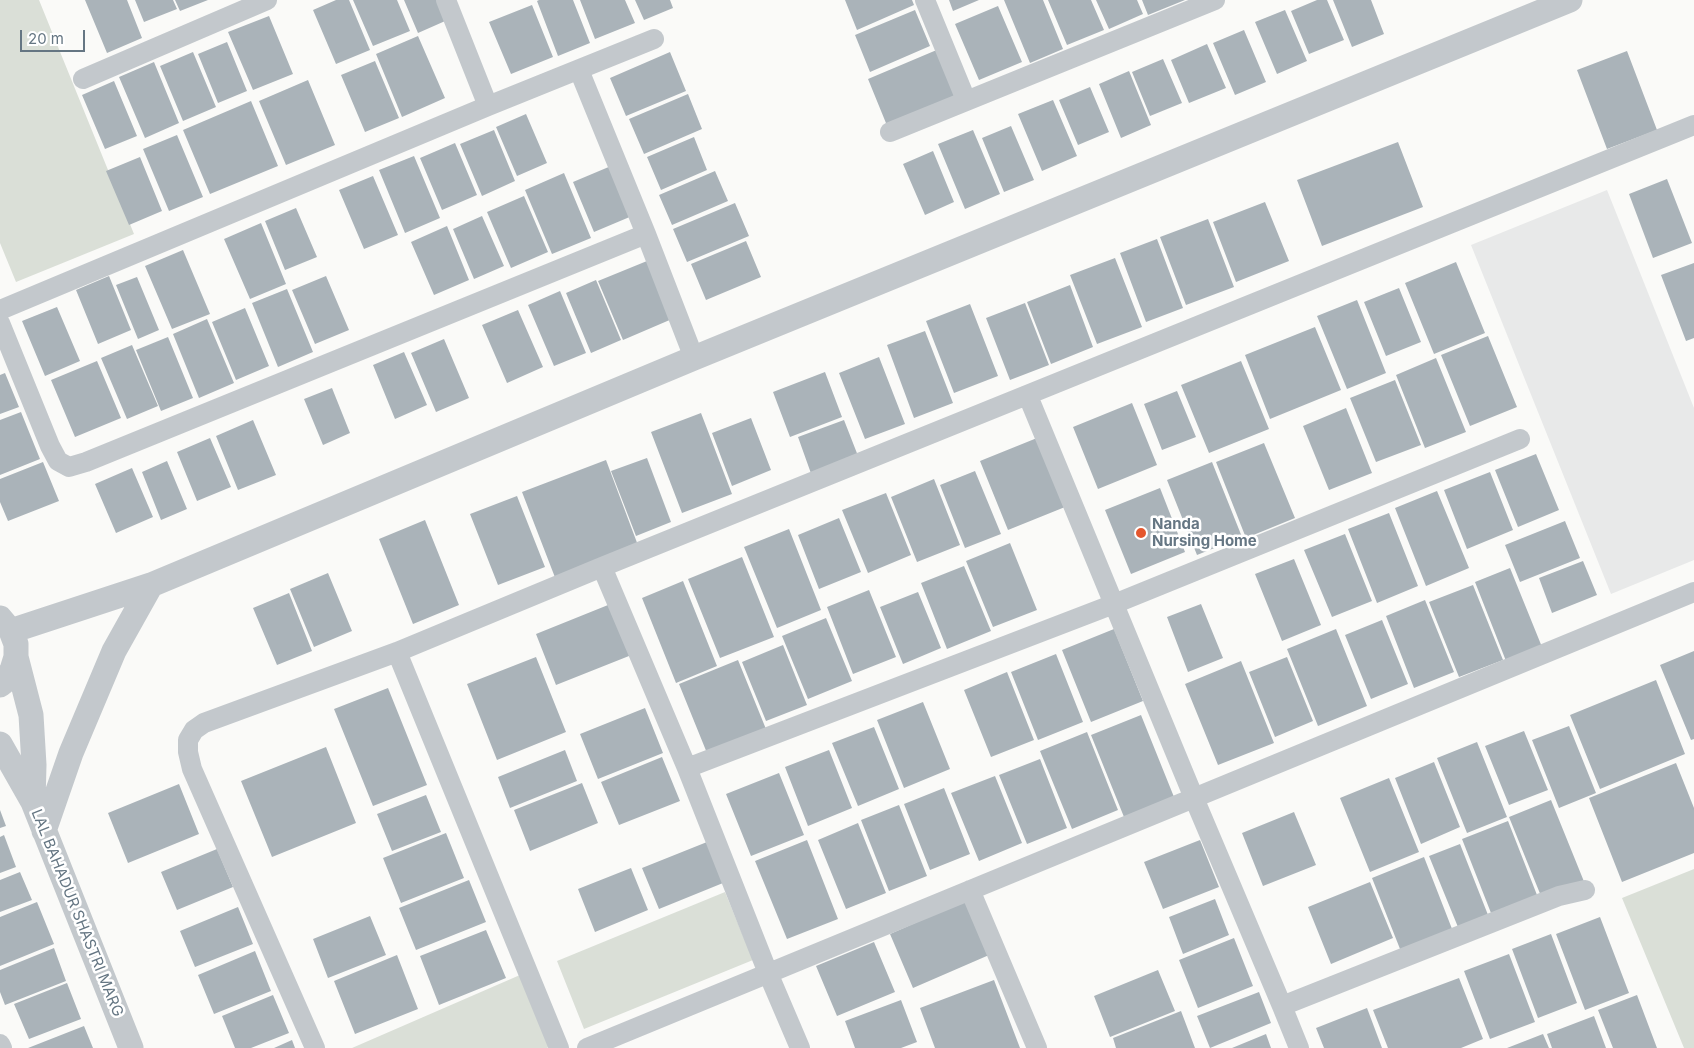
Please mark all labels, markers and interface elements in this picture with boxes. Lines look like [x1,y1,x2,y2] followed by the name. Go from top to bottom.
[22,20,88,52] scale bar
[28,29,64,48] text: 20 m
[1152,515,1257,550] place label: Nanda Nursing Home
[1134,526,1148,540] marker: Nanda Nursing Home
[27,807,127,1019] street label: LAL BAHADUR SHASTRI MARG

